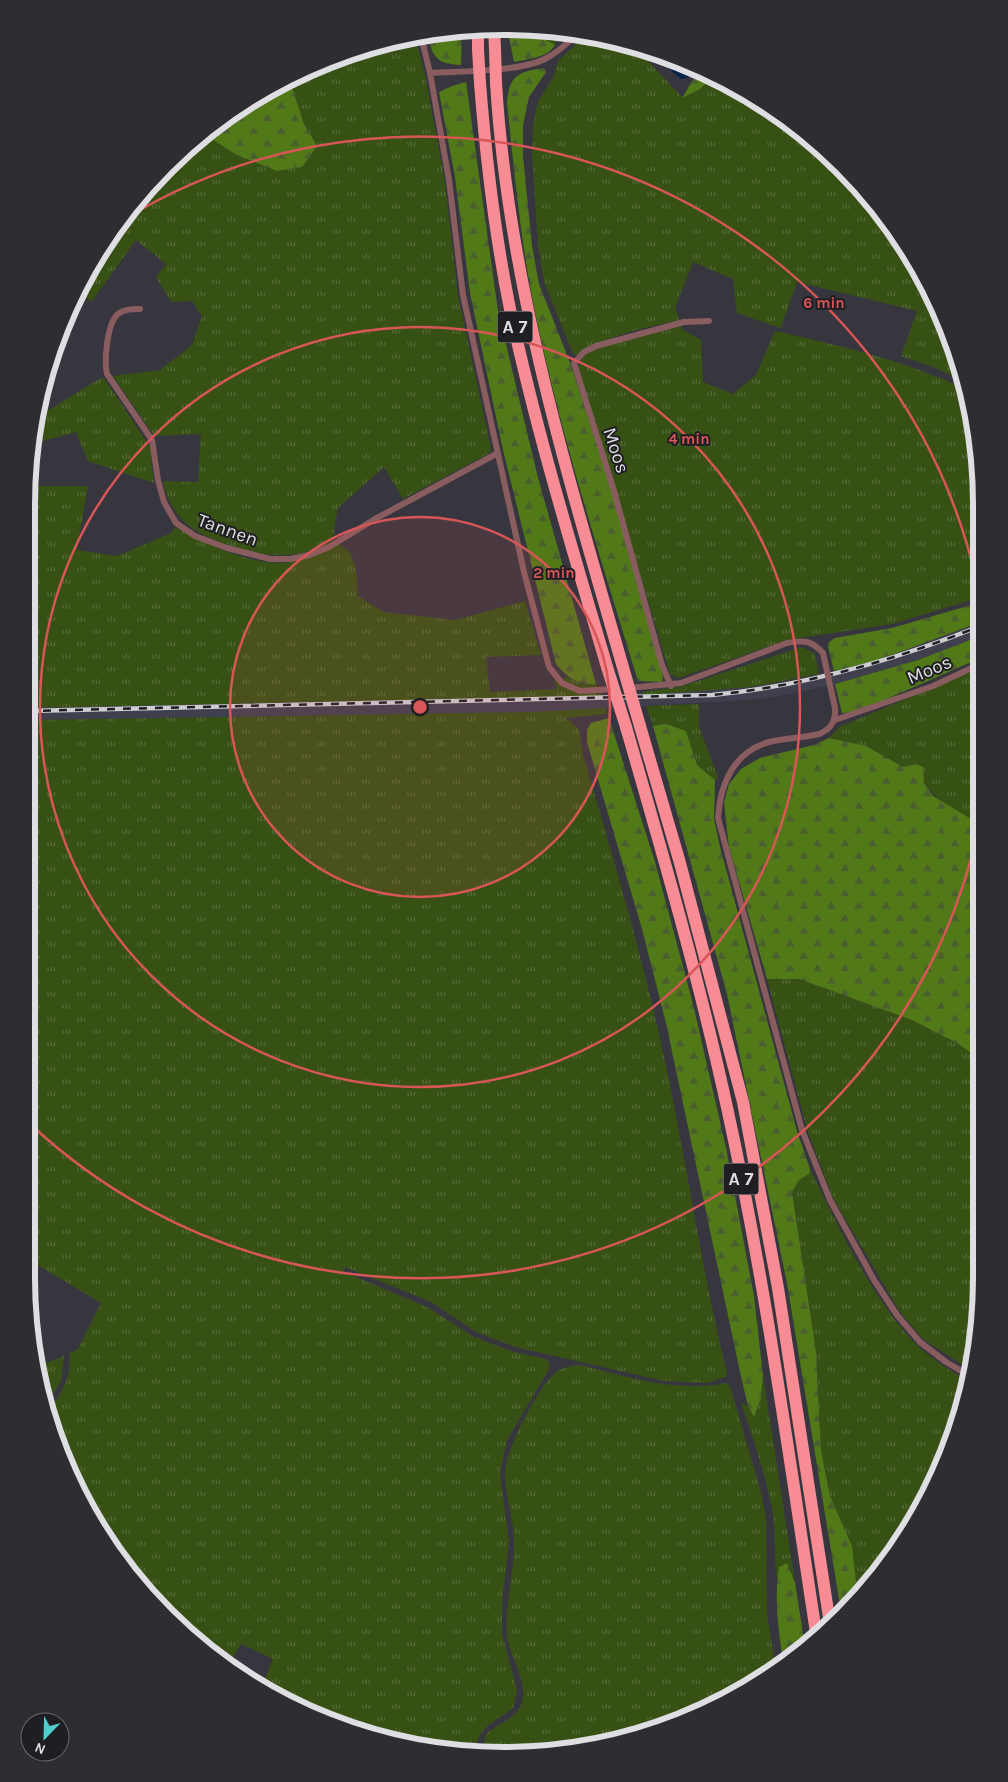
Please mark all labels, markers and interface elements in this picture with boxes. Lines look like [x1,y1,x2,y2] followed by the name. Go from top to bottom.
[803,294,845,312] text: 6 min
[498,312,532,342] road number: A 7
[598,425,634,476] street label: Moos
[668,430,710,448] text: 4 min
[195,509,261,551] street label: Tannen
[533,564,575,582] text: 2 min
[904,651,955,689] street label: Moos
[411,698,429,716] centre of rings
[724,1164,758,1194] road number: A 7
[20,1712,70,1762] north arrow
[32,1739,48,1758] text: N

